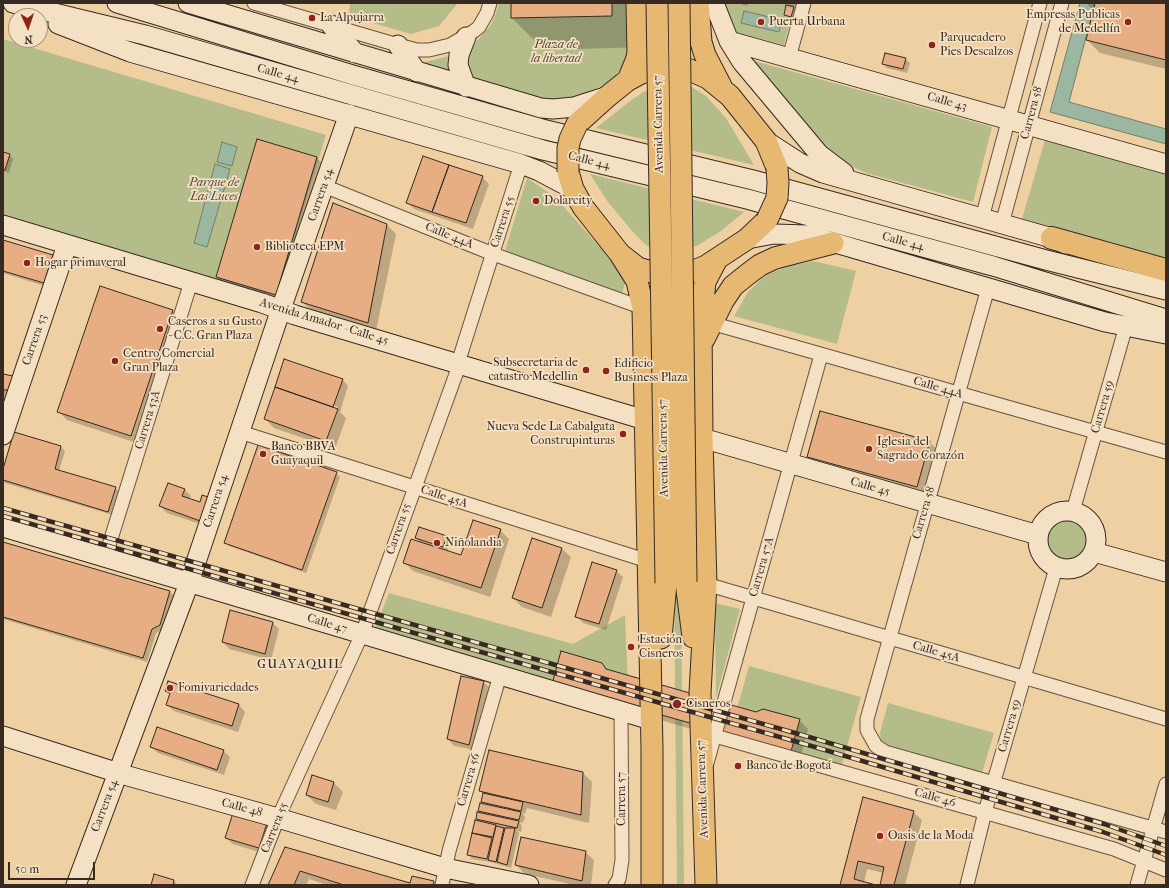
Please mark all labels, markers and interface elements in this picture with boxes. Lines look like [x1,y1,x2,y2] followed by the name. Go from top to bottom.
[8,8,48,48] north arrow
[1026,8,1120,36] place label: Empresas Publicas de Medellín
[320,11,384,25] place label: La Alpujarra
[307,13,317,23] marker: La Alpujarra
[769,15,845,29] place label: Puerta Urbana
[756,17,766,27] marker: Puerta Urbana
[1123,17,1133,27] marker: Empresas Publicas de Medellín
[940,31,1013,59] place label: Parqueadero Pies Descalzos
[24,33,33,46] text: N
[531,38,581,66] park label: Plaza de la libertad
[927,40,937,50] marker: Parqueadero Pies Descalzos
[255,61,301,87] street label: Calle 44
[651,75,667,173] street label: Avenida Carrera 57
[1018,85,1046,141] street label: Carrera 58
[925,89,969,115] street label: Calle 43
[566,149,612,173] street label: Calle 44
[305,167,337,223] street label: Carrera 54
[189,176,239,204] park label: Parque de Las Luces
[488,194,518,250] street label: Carrera 55
[544,194,593,208] place label: Dolarcity
[531,196,541,206] marker: Dolarcity
[423,220,475,252] street label: Calle 44A
[880,229,926,255] street label: Calle 44
[265,240,344,254] place label: Biblioteca EPM
[252,242,262,252] marker: Biblioteca EPM
[35,256,126,270] place label: Hogar primaveral
[22,258,32,268] marker: Hogar primaveral
[258,296,390,348] street label: Avenida Amador - Calle 45
[20,313,50,367] street label: Carrera 53
[168,315,262,343] place label: Caseros a su Gusto - C.C. Gran Plaza
[155,324,165,334] marker: Caseros a su Gusto - C.C. Gran Plaza
[123,347,215,375] place label: Centro Comercial Gran Plaza
[110,356,120,366] marker: Centro Comercial Gran Plaza
[489,356,578,384] place label: Subsecretaria de catastro Medellin
[614,357,688,385] place label: Edificio Business Plaza
[581,365,591,375] marker: Subsecretaria de catastro Medellin
[601,366,611,376] marker: Edificio Business Plaza
[912,374,964,402] street label: Calle 44A
[1089,379,1117,435] street label: Carrera 59
[132,389,164,451] street label: Carrera 53A
[656,399,672,497] street label: Avenida Carrera 57
[486,420,615,448] place label: Nueva Sede La Cabalgata Construpinturas
[618,429,628,439] marker: Nueva Sede La Cabalgata Construpinturas
[877,435,964,463] place label: Iglesia del Sagrado Corazón
[271,440,336,468] place label: Banco BBVA Guayaquil
[864,444,874,454] marker: Iglesia del Sagrado Corazón
[258,449,268,459] marker: Banco BBVA Guayaquil
[201,473,231,529] street label: Carrera 54
[848,474,892,500] street label: Calle 45
[419,483,469,511] street label: Calle 45A
[910,485,938,541] street label: Carrera 58
[384,501,414,557] street label: Carrera 55
[747,535,777,599] street label: Carrera 57A
[445,536,502,550] place label: Niñolandia
[432,538,442,548] marker: Niñolandia
[305,611,349,637] street label: Calle 47
[639,633,683,661] place label: Estación Cisneros
[911,638,961,666] street label: Calle 45A
[626,642,636,652] marker: Estación Cisneros
[257,657,343,673] district label: GUAYAQUIL
[178,681,259,695] place label: Fomivariedades
[165,683,175,693] marker: Fomivariedades
[686,697,730,711] place label: Cisneros
[671,698,683,710] marker: Cisneros
[996,698,1024,754] street label: Carrera 59
[694,740,712,838] street label: Avenida Carrera 57
[455,752,483,808] street label: Carrera 56
[746,759,831,773] place label: Banco de Bogotá
[733,761,743,771] marker: Banco de Bogotá
[615,772,629,826] street label: Carrera 57
[88,778,122,834] street label: Carrera 54
[913,785,957,811] street label: Calle 46
[220,796,264,820] street label: Calle 48
[258,801,292,855] street label: Carrera 55
[888,829,974,843] place label: Oasis de la Moda
[875,831,885,841] marker: Oasis de la Moda
[10,854,97,880] scale bar
[15,862,39,876] text: 50 m

